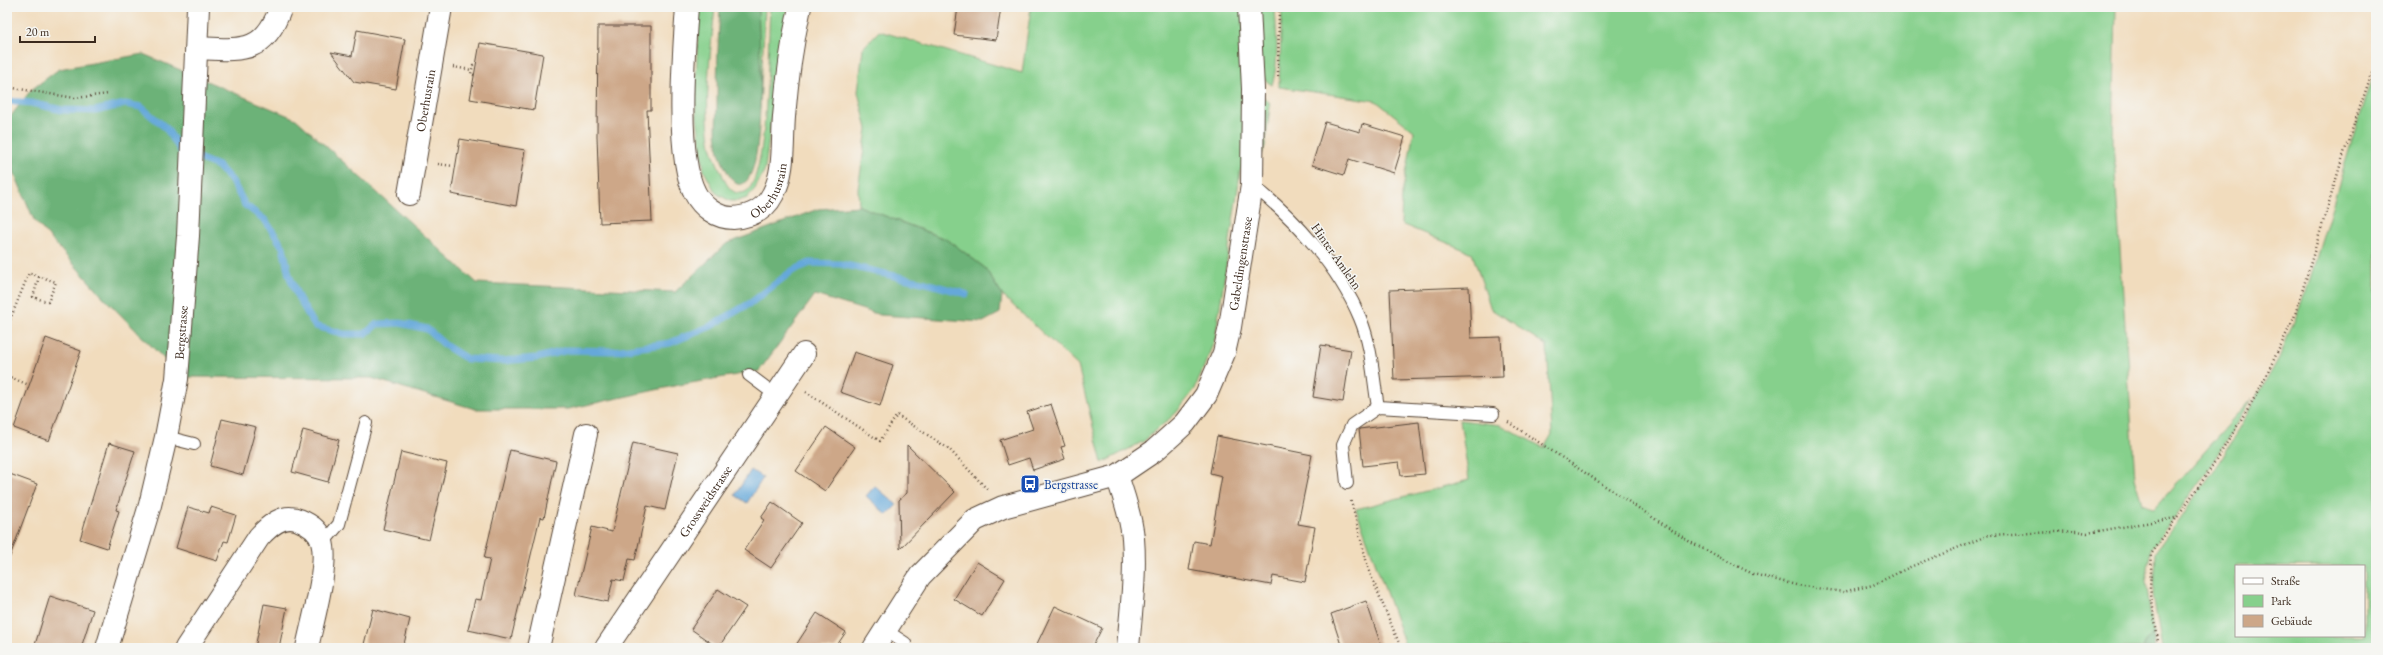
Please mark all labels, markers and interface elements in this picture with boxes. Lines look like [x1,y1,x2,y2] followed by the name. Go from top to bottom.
[20,18,95,44] scale bar
[26,24,50,40] text: 20 m
[412,68,439,133] street label: Oberhusrain
[747,162,791,223] street label: Oberhusrain
[1225,215,1256,312] street label: Gabeldingenstrasse
[1307,220,1366,293] street label: Hinter Amlehn
[171,305,192,360] street label: Bergstrasse
[675,462,736,541] street label: Grossweidstrasse
[1019,473,1041,495] bus stop icon: Bergstrasse
[1044,476,1098,493] place label: Bergstrasse
[2235,565,2365,637] legend
[2271,573,2300,589] text: Straße
[2271,593,2292,609] text: Park
[2271,613,2313,629] text: Gebäude

